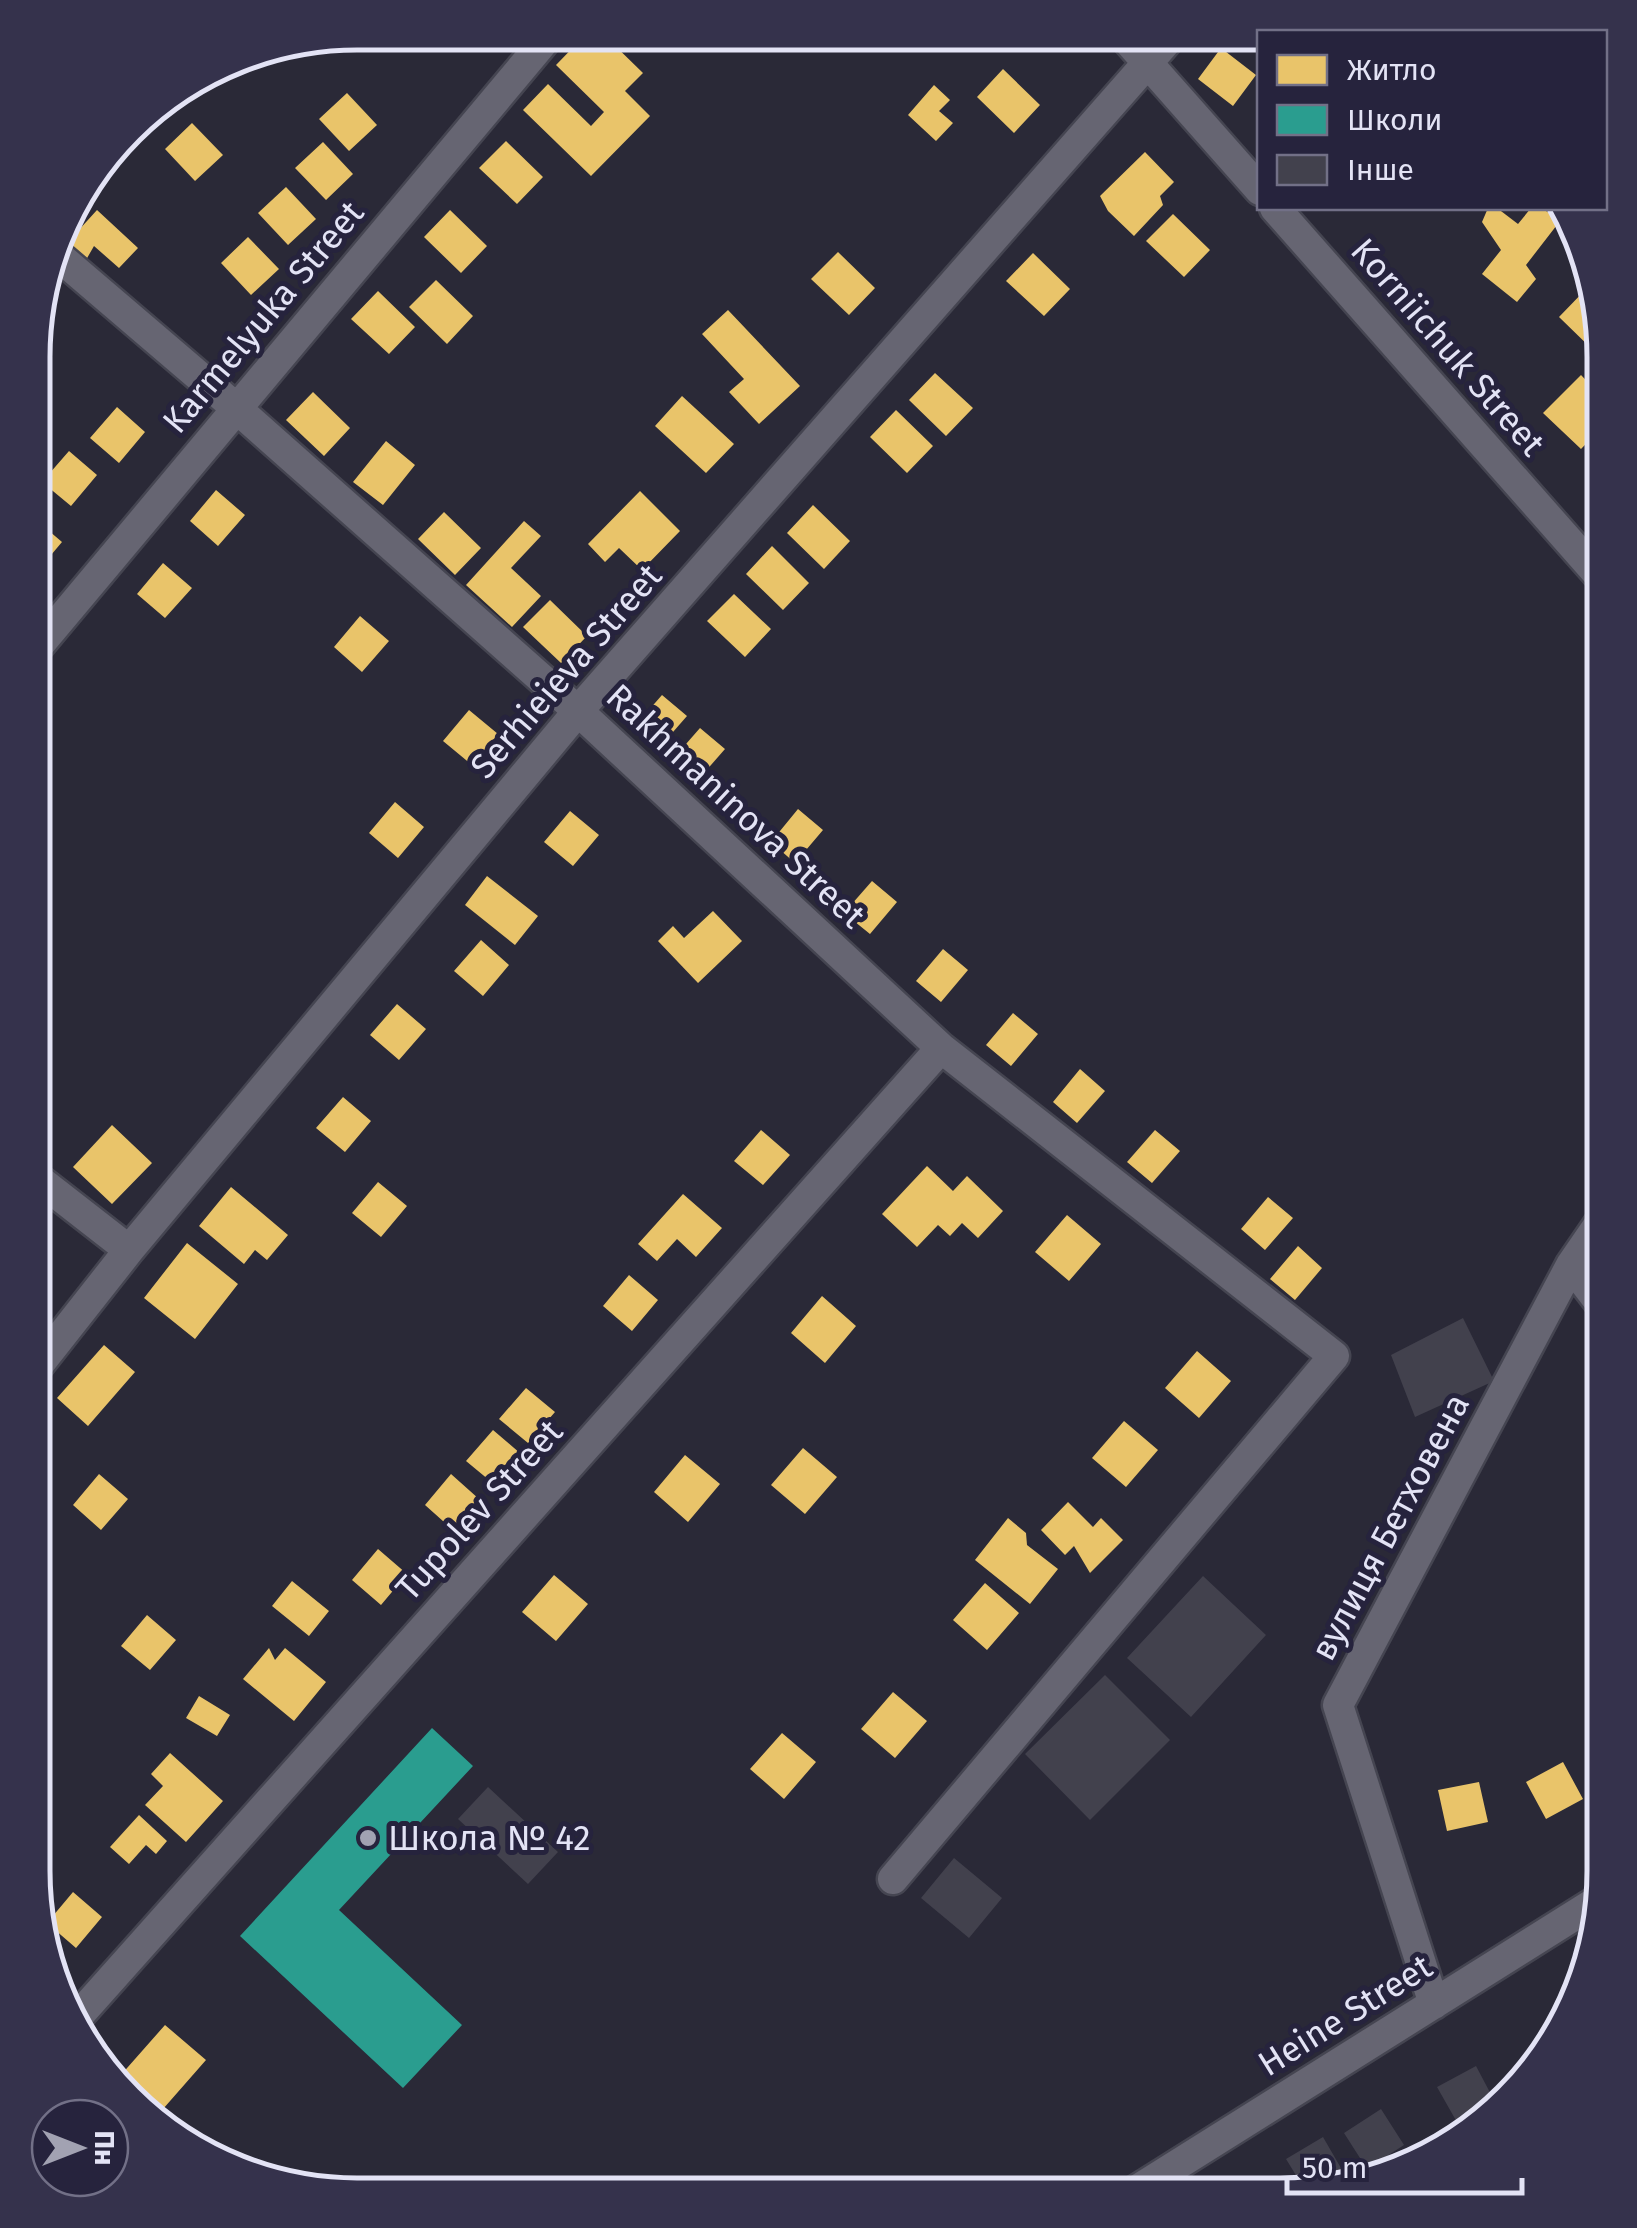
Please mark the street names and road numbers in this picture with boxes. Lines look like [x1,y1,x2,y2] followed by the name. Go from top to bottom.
[154,192,373,442] street label: Karmelyuka Street
[1342,230,1554,464] street label: Korniichuk Street
[462,555,671,787] street label: Serhieieva Street
[598,675,874,937] street label: Rakhmaninova Street
[1302,1386,1478,1668] street label: вулиця Бетховена
[387,1411,571,1609] street label: Tupolev Street
[1251,1945,1440,2085] street label: Heine Street

